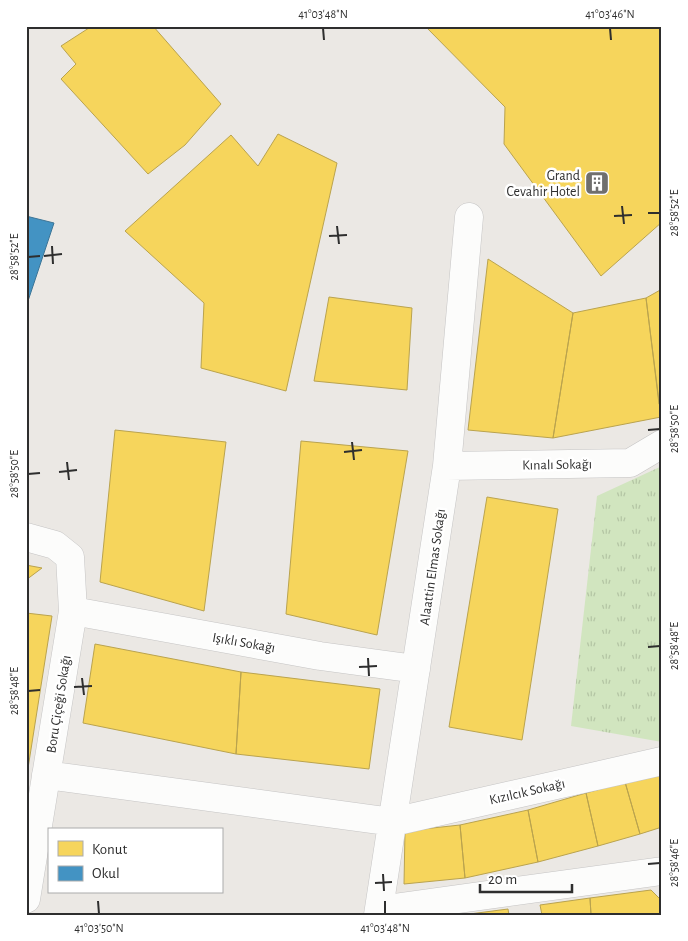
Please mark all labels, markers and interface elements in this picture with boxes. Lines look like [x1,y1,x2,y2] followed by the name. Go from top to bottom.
[298,8,348,20] text: 41°03'48"N
[585,8,635,20] text: 41°03'46"N
[507,169,580,199] place label: Grand Cevahir Hotel
[584,170,610,196] building icon: Grand Cevahir Hotel
[668,189,680,236] text: 28°58'52"E
[8,233,20,280] text: 28°58'52"E
[668,405,680,453] text: 28°58'50"E
[8,450,20,498] text: 28°58'50"E
[522,457,592,473] street label: Kınalı Sokağı
[418,508,448,626] street label: Alaattin Elmas Sokağı
[668,622,680,670] text: 28°58'48"E
[211,631,276,655] street label: Işıklı Sokağı
[44,654,74,754] street label: Boru Çiçeği Sokağı
[8,667,20,715] text: 28°58'48"E
[488,776,566,807] street label: Kızılcık Sokağı
[48,828,222,894] legend
[668,839,680,887] text: 28°58'46"E
[92,842,127,857] text: Konut
[480,861,573,893] scale bar
[92,866,120,881] text: Okul
[488,872,517,887] text: 20 m
[74,922,124,934] text: 41°03'50"N
[360,922,410,934] text: 41°03'48"N

